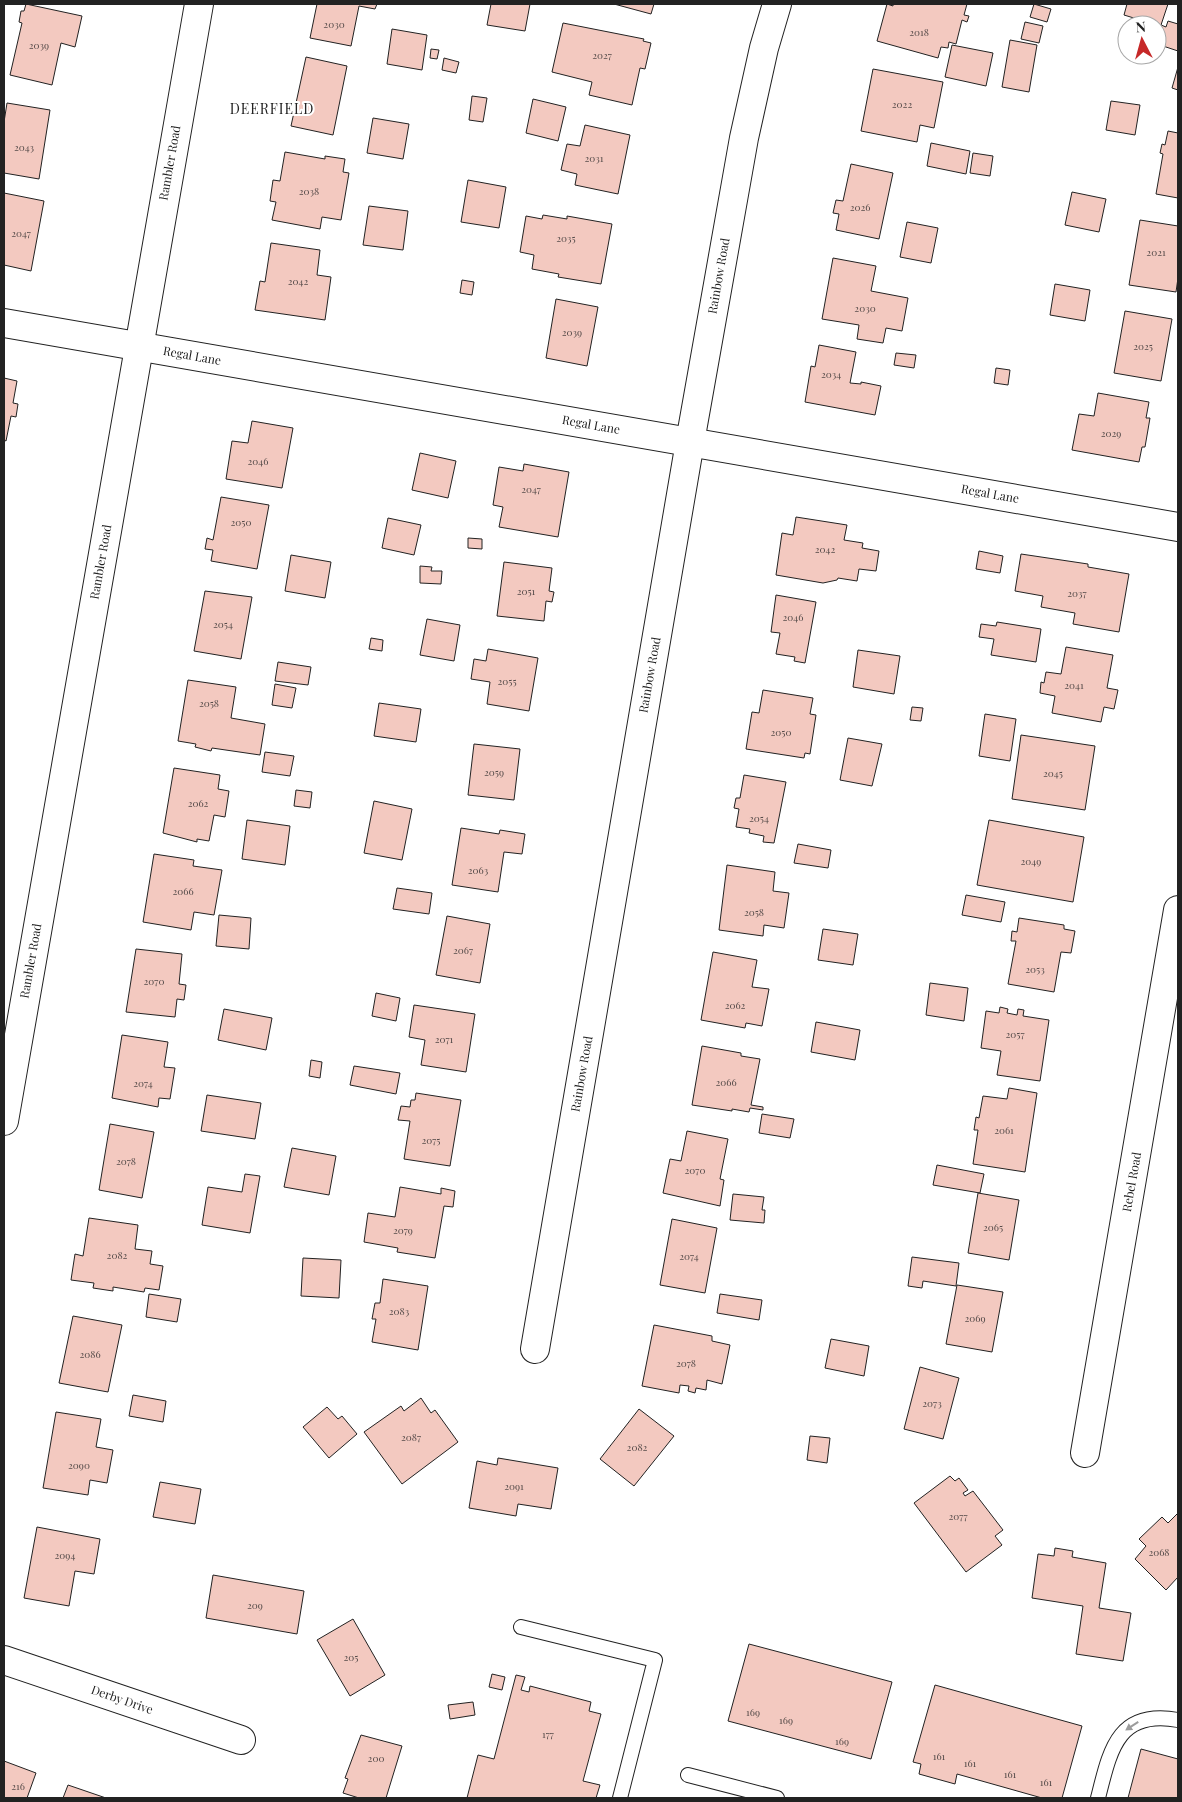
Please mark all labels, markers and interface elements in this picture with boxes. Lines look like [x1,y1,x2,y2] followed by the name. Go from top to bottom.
[1117,15,1167,65] north arrow
[323,17,345,31] house number: 2030
[1135,17,1147,37] text: N
[909,25,929,39] house number: 2018
[29,38,49,52] house number: 2039
[592,48,612,62] house number: 2027
[892,97,912,111] house number: 2022
[230,99,314,118] district label: DEERFIELD
[155,124,183,202] street label: Rambler Road
[14,140,35,154] house number: 2043
[585,151,604,165] house number: 2031
[299,184,319,198] house number: 2038
[850,200,870,214] house number: 2026
[11,226,31,240] house number: 2047
[556,231,576,245] house number: 2035
[703,237,733,315] street label: Rainbow Road
[1146,245,1166,259] house number: 2021
[288,274,308,288] house number: 2042
[854,301,876,315] house number: 2030
[562,325,582,339] house number: 2039
[1133,339,1153,353] house number: 2025
[162,342,222,368] street label: Regal Lane
[821,367,841,381] house number: 2034
[561,411,621,437] street label: Regal Lane
[1101,426,1121,440] house number: 2029
[248,454,268,468] house number: 2046
[960,480,1020,506] street label: Regal Lane
[521,482,541,496] house number: 2047
[231,515,251,529] house number: 2050
[86,523,114,601] street label: Rambler Road
[815,542,835,556] house number: 2042
[517,584,536,598] house number: 2051
[1067,586,1087,600] house number: 2037
[783,610,803,624] house number: 2046
[213,617,233,631] house number: 2054
[634,636,664,714] street label: Rainbow Road
[497,674,517,688] house number: 2055
[1064,678,1084,692] house number: 2041
[199,696,219,710] house number: 2058
[771,725,791,739] house number: 2050
[484,765,504,779] house number: 2059
[1043,766,1063,780] house number: 2045
[188,796,209,810] house number: 2062
[749,811,769,825] house number: 2054
[1021,854,1041,868] house number: 2049
[468,863,489,877] house number: 2063
[172,884,194,898] house number: 2066
[744,905,764,919] house number: 2058
[16,922,44,1000] street label: Rambler Road
[453,943,473,957] house number: 2067
[1025,962,1045,976] house number: 2053
[144,974,164,988] house number: 2070
[725,998,746,1012] house number: 2062
[1006,1027,1025,1041] house number: 2057
[435,1032,454,1046] house number: 2071
[566,1035,596,1113] street label: Rainbow Road
[715,1075,737,1089] house number: 2066
[133,1076,153,1090] house number: 2074
[994,1123,1014,1137] house number: 2061
[422,1133,441,1147] house number: 2075
[1118,1151,1144,1213] street label: Rebel Road
[116,1154,136,1168] house number: 2078
[685,1163,705,1177] house number: 2070
[983,1220,1003,1234] house number: 2065
[393,1223,413,1237] house number: 2079
[107,1248,128,1262] house number: 2082
[679,1249,699,1263] house number: 2074
[389,1304,410,1318] house number: 2083
[964,1311,986,1325] house number: 2069
[79,1347,101,1361] house number: 2086
[676,1356,696,1370] house number: 2078
[922,1396,942,1410] house number: 2073
[401,1430,421,1444] house number: 2087
[627,1440,648,1454] house number: 2082
[68,1458,90,1472] house number: 2090
[504,1479,524,1493] house number: 2091
[949,1509,967,1523] house number: 2077
[1148,1545,1170,1559] house number: 2068
[55,1548,75,1562] house number: 2094
[247,1598,263,1612] house number: 209
[344,1650,358,1664] house number: 205
[89,1681,155,1717] street label: Derby Drive
[746,1705,760,1719] house number: 169
[779,1713,793,1727] house number: 169
[1125,1721,1139,1731] one-way arrow
[542,1727,554,1741] house number: 177
[835,1734,849,1748] house number: 169
[933,1749,946,1763] house number: 161
[368,1751,384,1765] house number: 200
[964,1756,977,1770] house number: 161
[1004,1767,1017,1781] house number: 161
[1040,1775,1053,1789] house number: 161
[11,1779,25,1793] house number: 216

